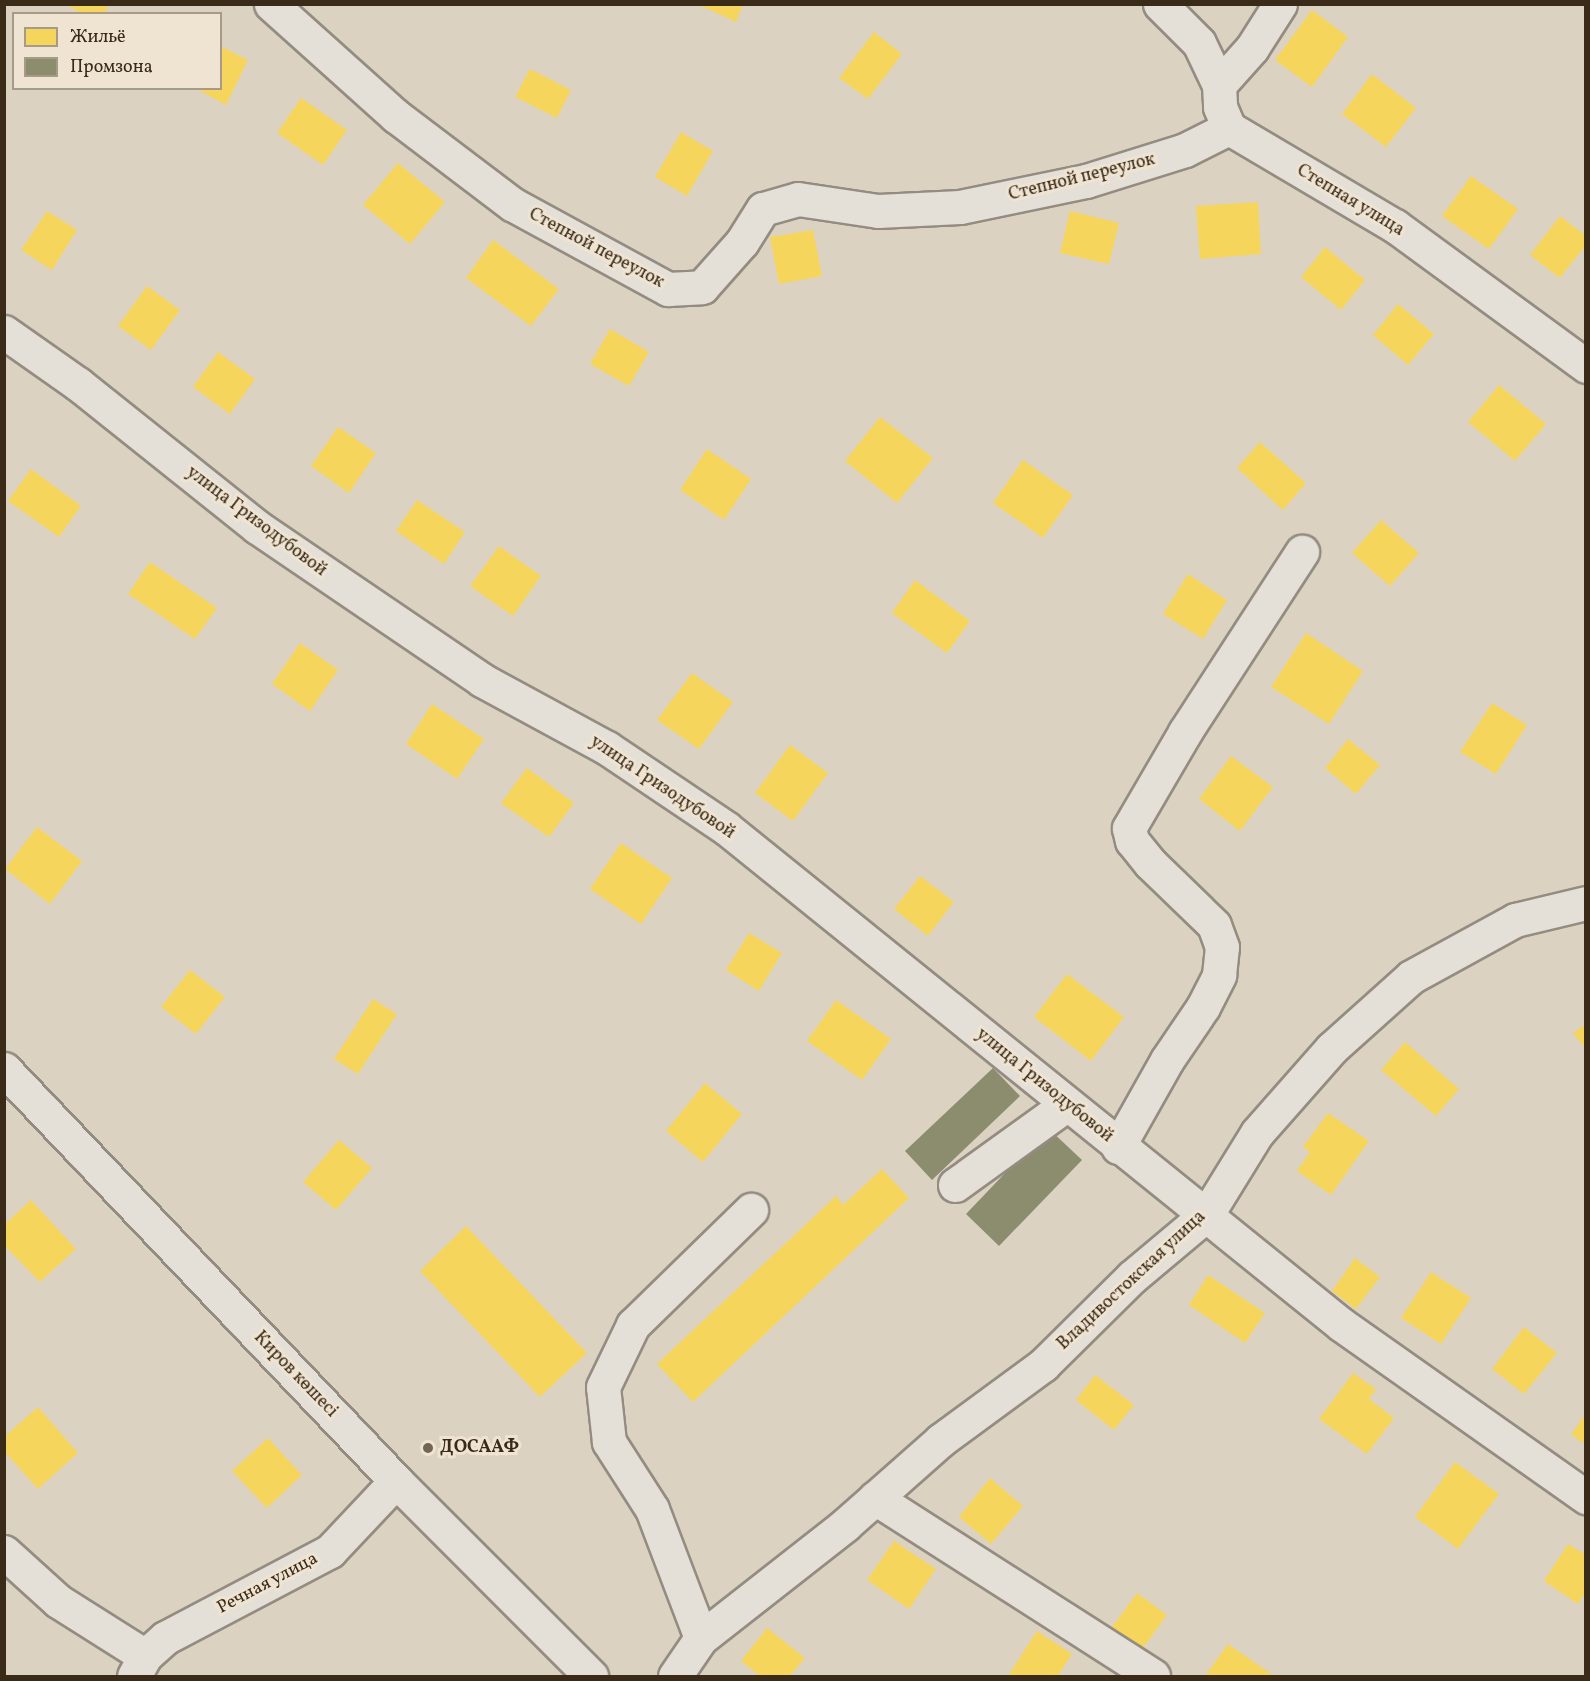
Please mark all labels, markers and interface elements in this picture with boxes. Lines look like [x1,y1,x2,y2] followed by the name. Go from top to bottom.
[12,12,222,90] legend
[70,25,126,50] text: Жильё
[70,55,153,80] text: Промзона
[1007,149,1157,207] street label: Степной переулок
[1292,160,1408,242] street label: Степная улица
[525,204,667,294] street label: Степной переулок
[182,462,330,582] street label: улица Гризодубовой
[585,731,739,845] street label: улица Гризодубовой
[971,1024,1117,1148] street label: улица Гризодубовой
[1053,1206,1211,1356] street label: Владивостокская улица
[248,1327,342,1423] street label: Киров көшесі
[440,1437,519,1459] place label: ДОСААФ
[421,1441,435,1455] marker: ДОСААФ
[214,1548,322,1620] street label: Речная улица

